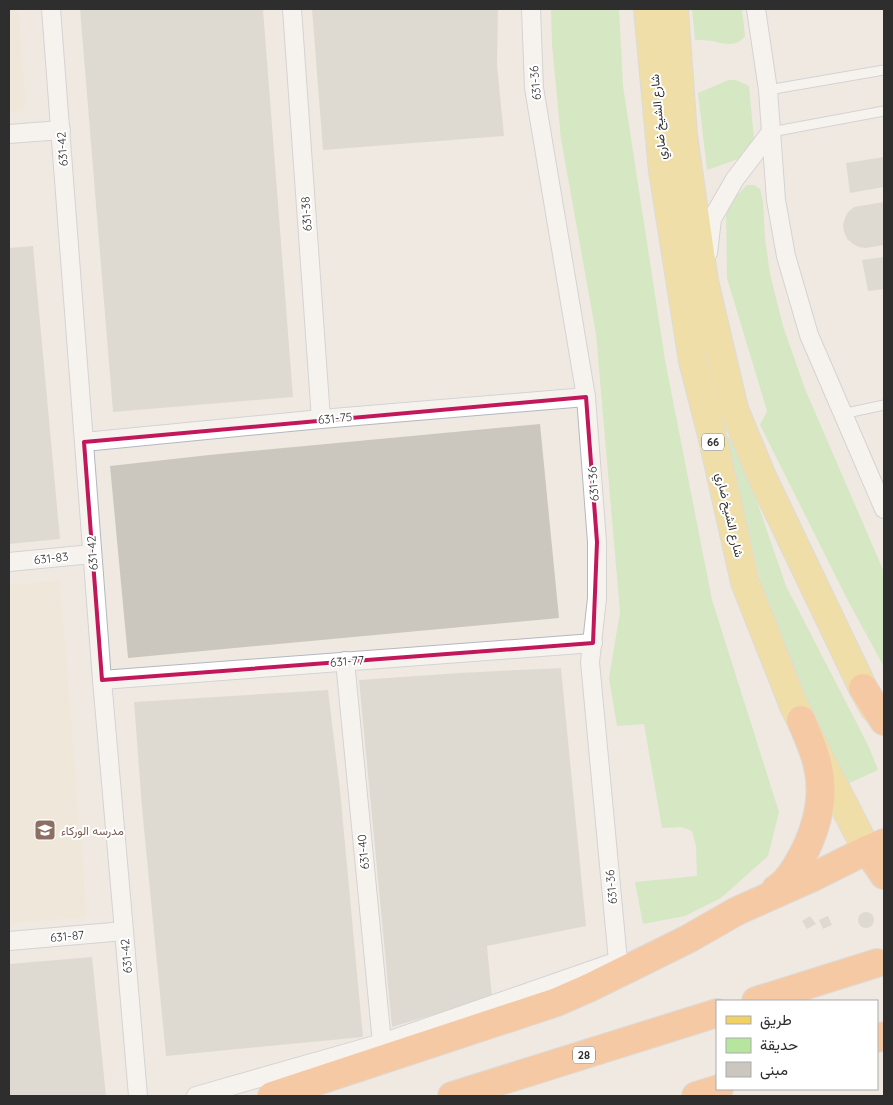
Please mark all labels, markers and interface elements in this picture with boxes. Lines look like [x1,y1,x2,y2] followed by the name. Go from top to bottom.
[526,65,544,101] street label: 631-36
[647,73,672,161] street label: شارع الشيخ ضاري
[53,131,71,167] street label: 631-42
[297,196,315,232] street label: 631-38
[317,409,353,427] street label: 631-75
[702,434,724,451] road number: 66
[584,466,602,502] street label: 631-36
[710,471,747,559] street label: شارع الشيخ ضاري
[83,535,101,571] street label: 631-42
[33,549,69,567] street label: 631-83
[329,652,365,670] street label: 631-77
[33,818,57,842] school or university icon: مدرسه الوركاء
[61,823,124,839] place label: مدرسه الوركاء
[354,834,372,870] street label: 631-40
[602,869,620,905] street label: 631-36
[49,927,85,945] street label: 631-87
[117,938,135,974] street label: 631-42
[716,1000,878,1090] legend
[760,1010,792,1030] text: طريق
[760,1035,798,1054] text: حديقة
[573,1046,595,1064] road number: 28
[760,1060,788,1080] text: مبنى

